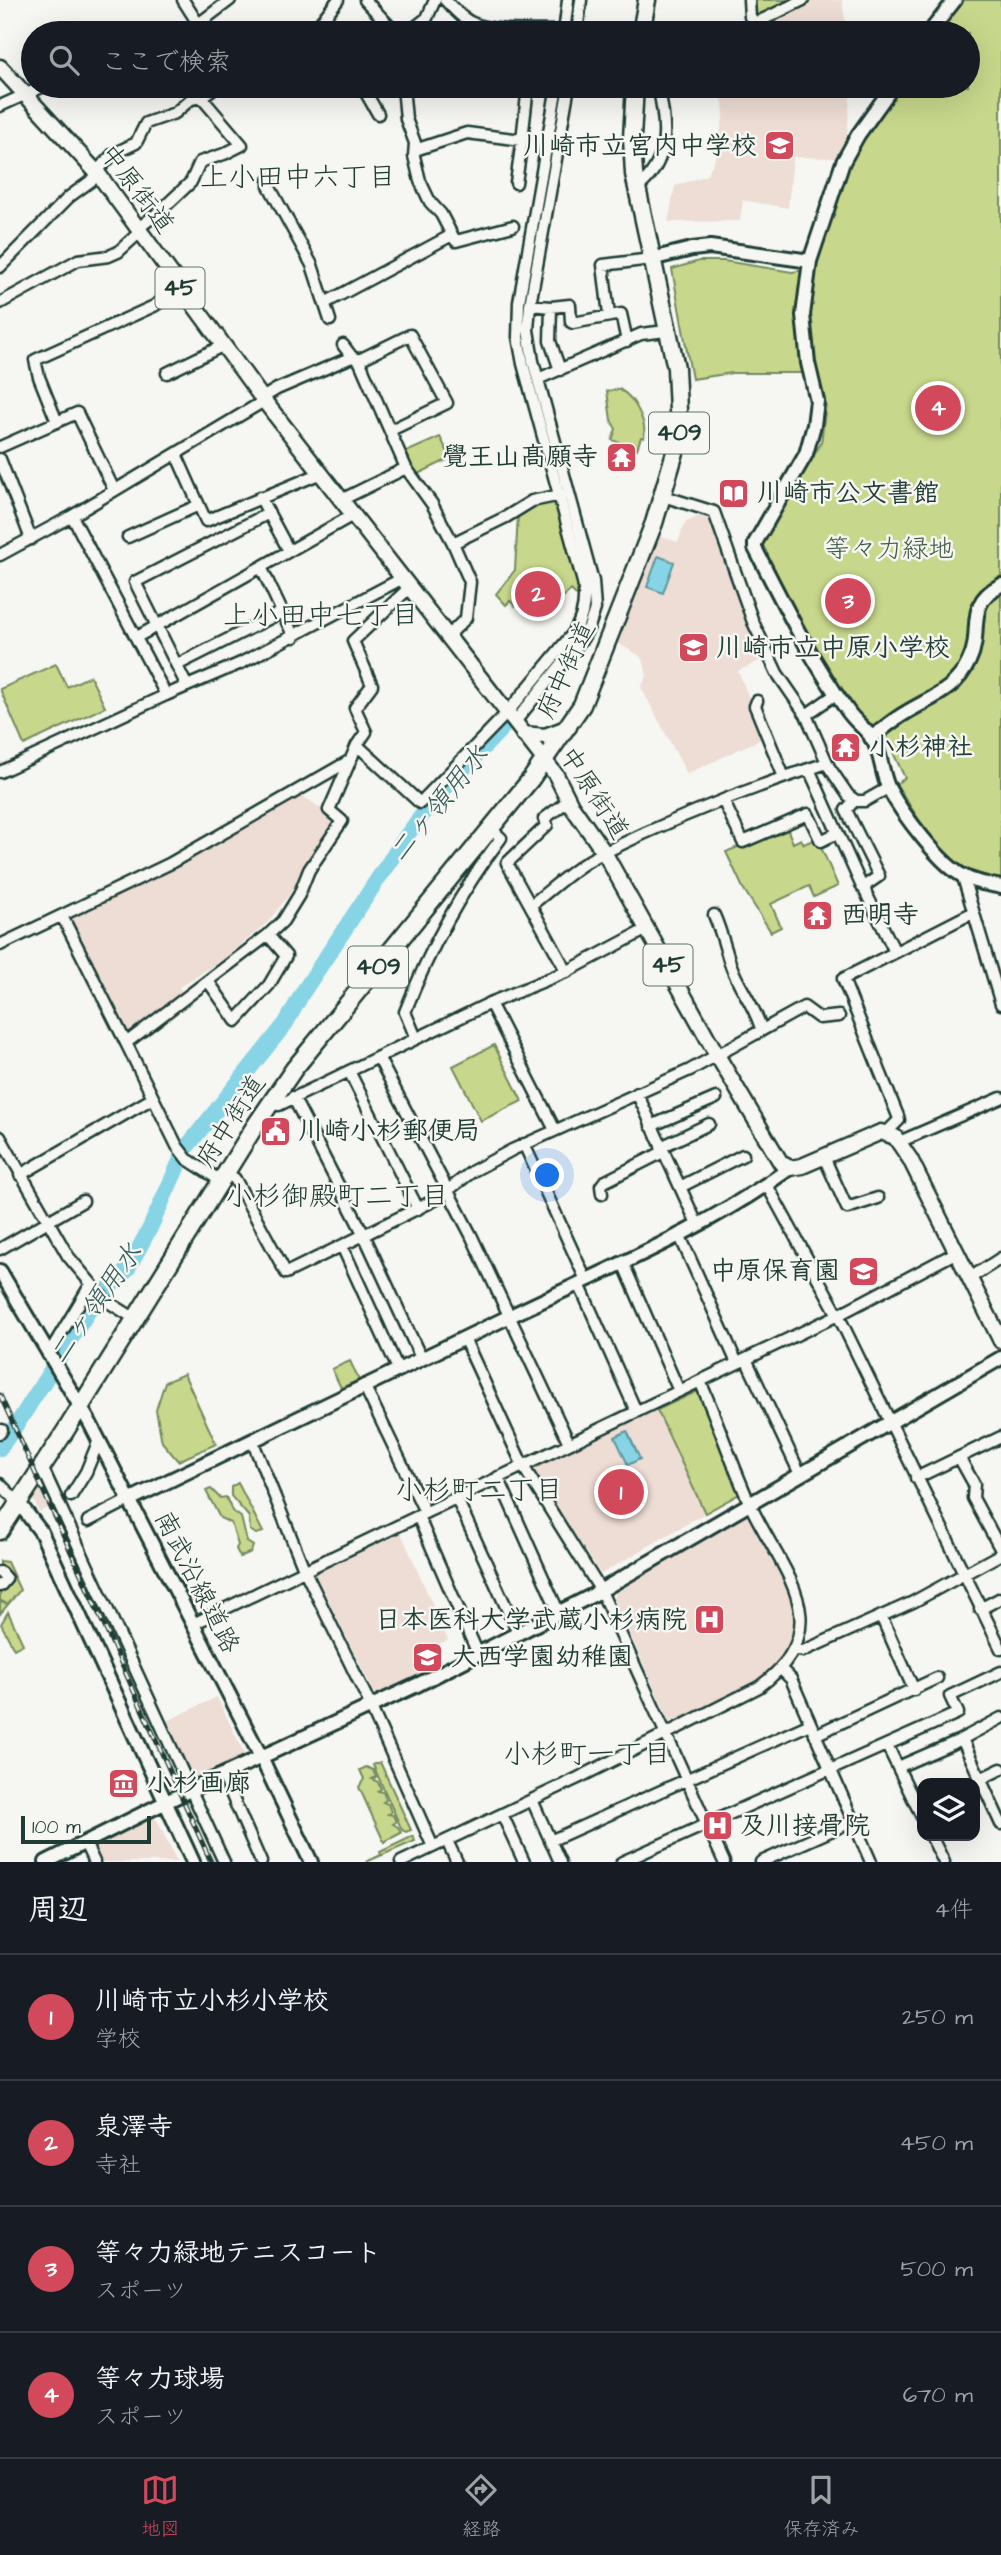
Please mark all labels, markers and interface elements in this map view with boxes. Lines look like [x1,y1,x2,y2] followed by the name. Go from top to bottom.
[21,21,980,98] search box
[45,41,83,79] icon: search
[101,44,231,80] text: ここで検索
[523,128,757,164] place label: 川崎市立宮内中学校
[763,129,797,163] school or university icon: 川崎市立宮内中学校
[91,137,183,241] street label: 中原街道
[200,158,396,197] district label: 上小田中六丁目
[156,268,204,309] road number: 45
[915,382,961,434] pin: 4
[649,412,709,453] road number: 409
[442,439,598,475] place label: 覺王山髙願寺
[604,440,638,474] temple icon: 覺王山髙願寺
[757,475,939,511] place label: 川崎市公文書館
[717,476,751,510] library icon: 川崎市公文書館
[824,531,954,567] park label: 等々力緑地
[515,568,561,620] pin: 2
[825,575,871,627] pin: 3
[223,596,419,635] district label: 上小田中七丁目
[528,615,604,725] street label: 府中街道
[716,630,950,666] place label: 川崎市立中原小学校
[676,631,710,665] school or university icon: 川崎市立中原小学校
[869,729,973,765] place label: 小杉神社
[829,730,863,764] temple icon: 小杉神社
[380,737,498,871] water label: 二ヶ領用水
[551,740,637,846] street label: 中原街道
[841,897,919,933] place label: 西明寺
[801,898,835,932] temple icon: 西明寺
[644,945,692,986] road number: 45
[348,946,408,987] road number: 409
[188,1068,274,1174] street label: 府中街道
[298,1113,480,1149] place label: 川崎小杉郵便局
[258,1114,292,1148] public building icon: 川崎小杉郵便局
[530,1158,564,1192] your location
[225,1177,449,1216] district label: 小杉御殿町二丁目
[40,1235,152,1373] water label: 二ヶ領用水
[710,1253,840,1289] place label: 中原保育園
[846,1254,880,1288] school or university icon: 中原保育園
[598,1466,644,1518] pin: 1
[395,1471,563,1510] district label: 小杉町二丁目
[146,1504,248,1660] street label: 南武沿線道路
[375,1602,687,1638] place label: 日本医科大学武蔵小杉病院
[693,1603,727,1637] hospital icon: 日本医科大学武蔵小杉病院
[451,1639,633,1675] place label: 大西学園幼稚園
[411,1640,445,1674] school or university icon: 大西学園幼稚園
[503,1735,671,1774] district label: 小杉町一丁目
[147,1765,251,1801] place label: 小杉画廊
[107,1766,141,1800] museum icon: 小杉画廊
[917,1778,980,1841] map controls
[917,1778,980,1841] button: layers
[740,1808,870,1844] place label: 及川接骨院
[700,1809,734,1843] hospital icon: 及川接骨院
[21,1813,150,1845] scale bar
[32,1814,81,1841] text: 100 m
[28,1889,88,1931] text: 周辺
[934,1894,973,1926] text: 4件
[95,1983,329,2019] text: 川崎市立小杉小学校
[50,2001,52,2033] text: 1
[902,2001,973,2033] text: 250 m
[95,2023,141,2055] text: 学校
[95,2109,173,2145] text: 泉澤寺
[44,2127,58,2159] text: 2
[899,2127,973,2159] text: 450 m
[95,2149,141,2181] text: 寺社
[95,2235,382,2271] text: 等々力緑地テニスコート
[45,2253,57,2285] text: 3
[901,2253,973,2285] text: 500 m
[95,2275,187,2307] text: スポーツ
[95,2361,225,2397] text: 等々力球場
[43,2379,59,2411] text: 4
[903,2379,973,2411] text: 670 m
[95,2401,187,2433] text: スポーツ
[141,2471,180,2543] tab: 地図
[462,2471,501,2543] tab: 経路
[783,2471,860,2543] tab: 保存済み

